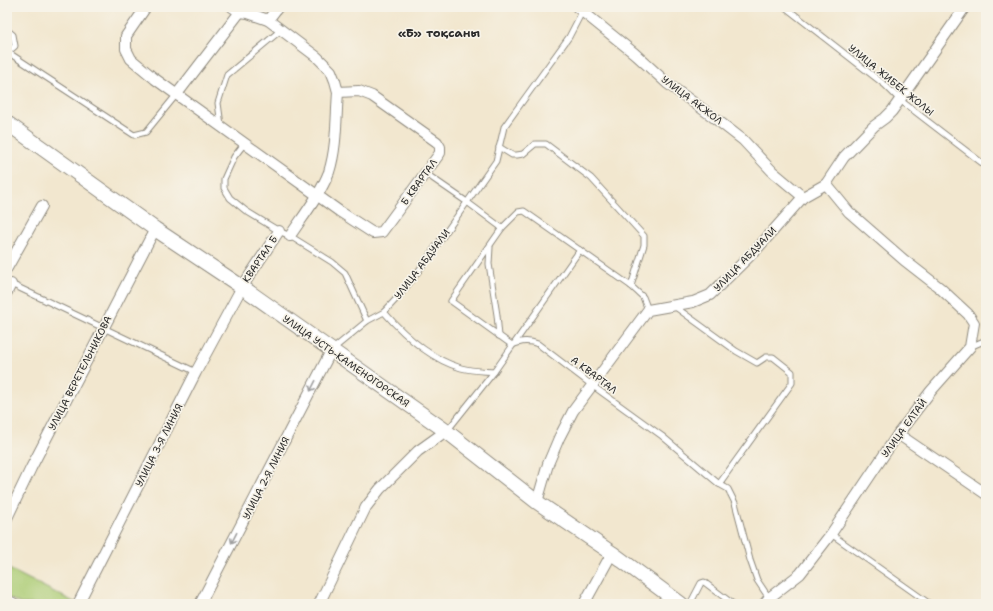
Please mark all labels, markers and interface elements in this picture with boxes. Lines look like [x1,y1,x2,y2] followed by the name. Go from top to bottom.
[398,25,481,41] district label: «Б» тоқсаны
[846,41,936,119] street label: УЛИЦА ЖИБЕК ЖОЛЫ
[659,73,726,128] street label: УЛИЦА АКЖОЛ
[398,156,440,208] street label: Б КВАРТАЛ
[711,224,779,294] street label: УЛИЦА АБДУАЛИ
[391,226,453,302] street label: УЛИЦА АБДУАЛИ
[239,233,281,285] street label: КВАРТАЛ Б
[280,312,412,410] street label: УЛИЦА УСТЬ-КАМЕНОГОРСКАЯ
[45,314,115,432] street label: УЛИЦА ВЕРЕТЕЛЬНИКОВА
[568,353,620,397] street label: А КВАРТАЛ
[309,379,316,391] one-way arrow
[878,396,930,460] street label: УЛИЦА ЕЛТАЙ
[132,401,186,489] street label: УЛИЦА 3-Я ЛИНИЯ
[240,434,292,522] street label: УЛИЦА 2-Я ЛИНИЯ
[230,532,237,544] one-way arrow

